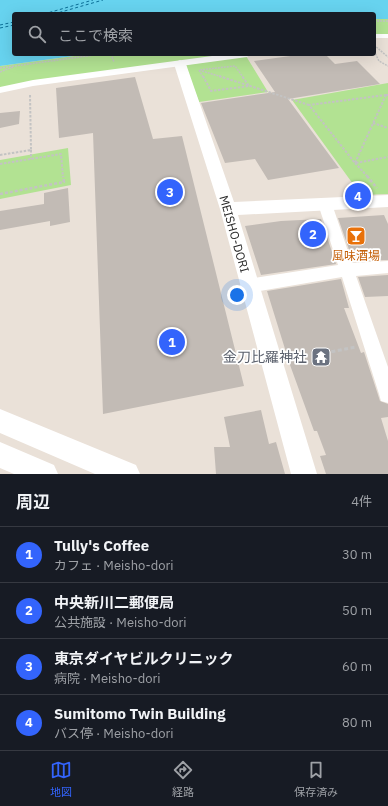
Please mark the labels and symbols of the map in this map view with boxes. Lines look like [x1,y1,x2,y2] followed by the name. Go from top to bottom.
[157,177,183,207] pin: 3
[345,181,371,211] pin: 4
[216,194,253,274] street label: MEISHO-DORI
[300,219,326,249] pin: 2
[345,225,367,247] bar icon: 風味酒場
[332,248,380,263] place label: 風味酒場
[227,285,247,305] your location
[159,327,185,357] pin: 1
[310,346,332,368] temple icon: 金刀比羅神社
[223,348,307,366] place label: 金刀比羅神社

